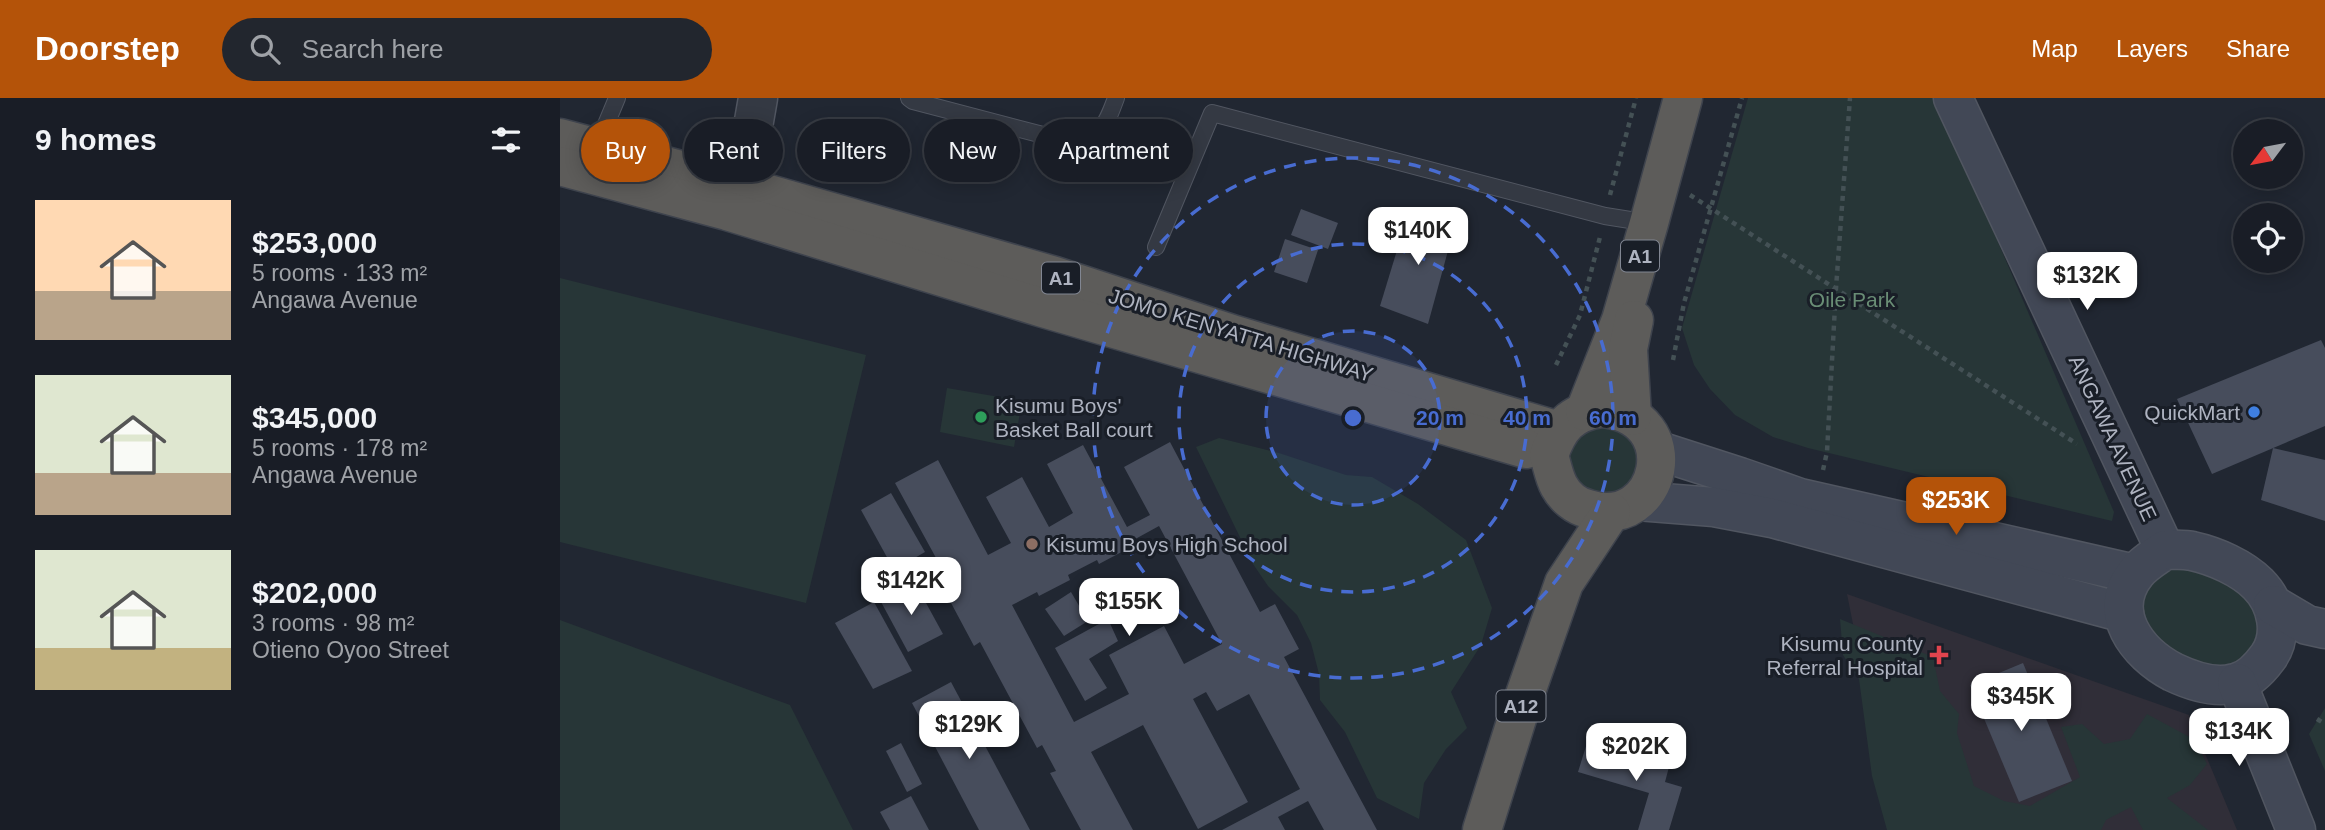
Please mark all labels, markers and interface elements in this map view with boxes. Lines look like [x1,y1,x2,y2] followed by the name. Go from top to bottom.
[222,18,712,81] search box
[35,30,180,67] text: Doorstep
[246,30,284,68] icon: search
[302,34,444,64] text: Search here
[2031,35,2078,62] text: Map
[2116,35,2188,62] text: Layers
[2226,35,2290,62] text: Share
[581,119,670,182] chip: Buy
[684,119,783,182] chip: Rent
[797,119,910,182] chip: Filters
[924,119,1020,182] chip: New
[1034,119,1193,182] chip: Apartment
[2233,119,2303,189] north arrow
[2233,119,2303,273] map controls
[487,121,525,159] icon: filters
[35,123,157,156] text: 9 homes
[2233,203,2303,273] button: locate
[1369,208,1467,267] pin: $140K
[1384,217,1452,243] text: $140K
[252,226,377,259] text: $253,000
[91,228,175,312] icon: home
[1621,240,1659,272] road number: A1
[2038,252,2136,312] pin: $132K
[252,260,427,286] text: 5 rooms · 133 m²
[1042,262,1080,294] road number: A1
[2053,262,2121,288] text: $132K
[1106,284,1376,386] street label: JOMO KENYATTA HIGHWAY
[252,287,418,313] text: Angawa Avenue
[1809,288,1896,311] park label: Oile Park
[2065,352,2161,524] street label: ANGAWA AVENUE
[995,394,1153,441] place label: Kisumu Boys' Basket Ball court
[252,401,377,434] text: $345,000
[2144,401,2240,424] place label: QuickMart
[91,403,175,487] icon: home
[2246,404,2262,420] marker: QuickMart
[1341,406,1365,430] centre of rings
[1416,406,1464,429] text: 20 m
[1503,406,1551,429] text: 40 m
[1589,406,1637,429] text: 60 m
[973,409,989,425] marker: Kisumu Boys' Basket Ball court
[252,435,427,461] text: 5 rooms · 178 m²
[252,462,418,488] text: Angawa Avenue
[1907,478,2005,537] pin: $253K
[1922,487,1990,513] text: $253K
[1046,533,1288,556] place label: Kisumu Boys High School
[1024,536,1040,552] marker: Kisumu Boys High School
[862,558,960,617] pin: $142K
[877,567,945,593] text: $142K
[252,576,377,609] text: $202,000
[91,578,175,662] icon: home
[1080,578,1178,638] pin: $155K
[1095,588,1163,614] text: $155K
[252,610,414,636] text: 3 rooms · 98 m²
[1767,632,1923,679] place label: Kisumu County Referral Hospital
[252,637,449,663] text: Otieno Oyoo Street
[1929,645,1949,665] marker: Kisumu County Referral Hospital
[1972,674,2070,733] pin: $345K
[1987,683,2055,709] text: $345K
[1496,691,1546,722] road number: A12
[920,702,1018,761] pin: $129K
[2190,708,2288,768] pin: $134K
[935,711,1003,737] text: $129K
[2205,718,2273,744] text: $134K
[1587,724,1685,783] pin: $202K
[1602,733,1670,759] text: $202K

